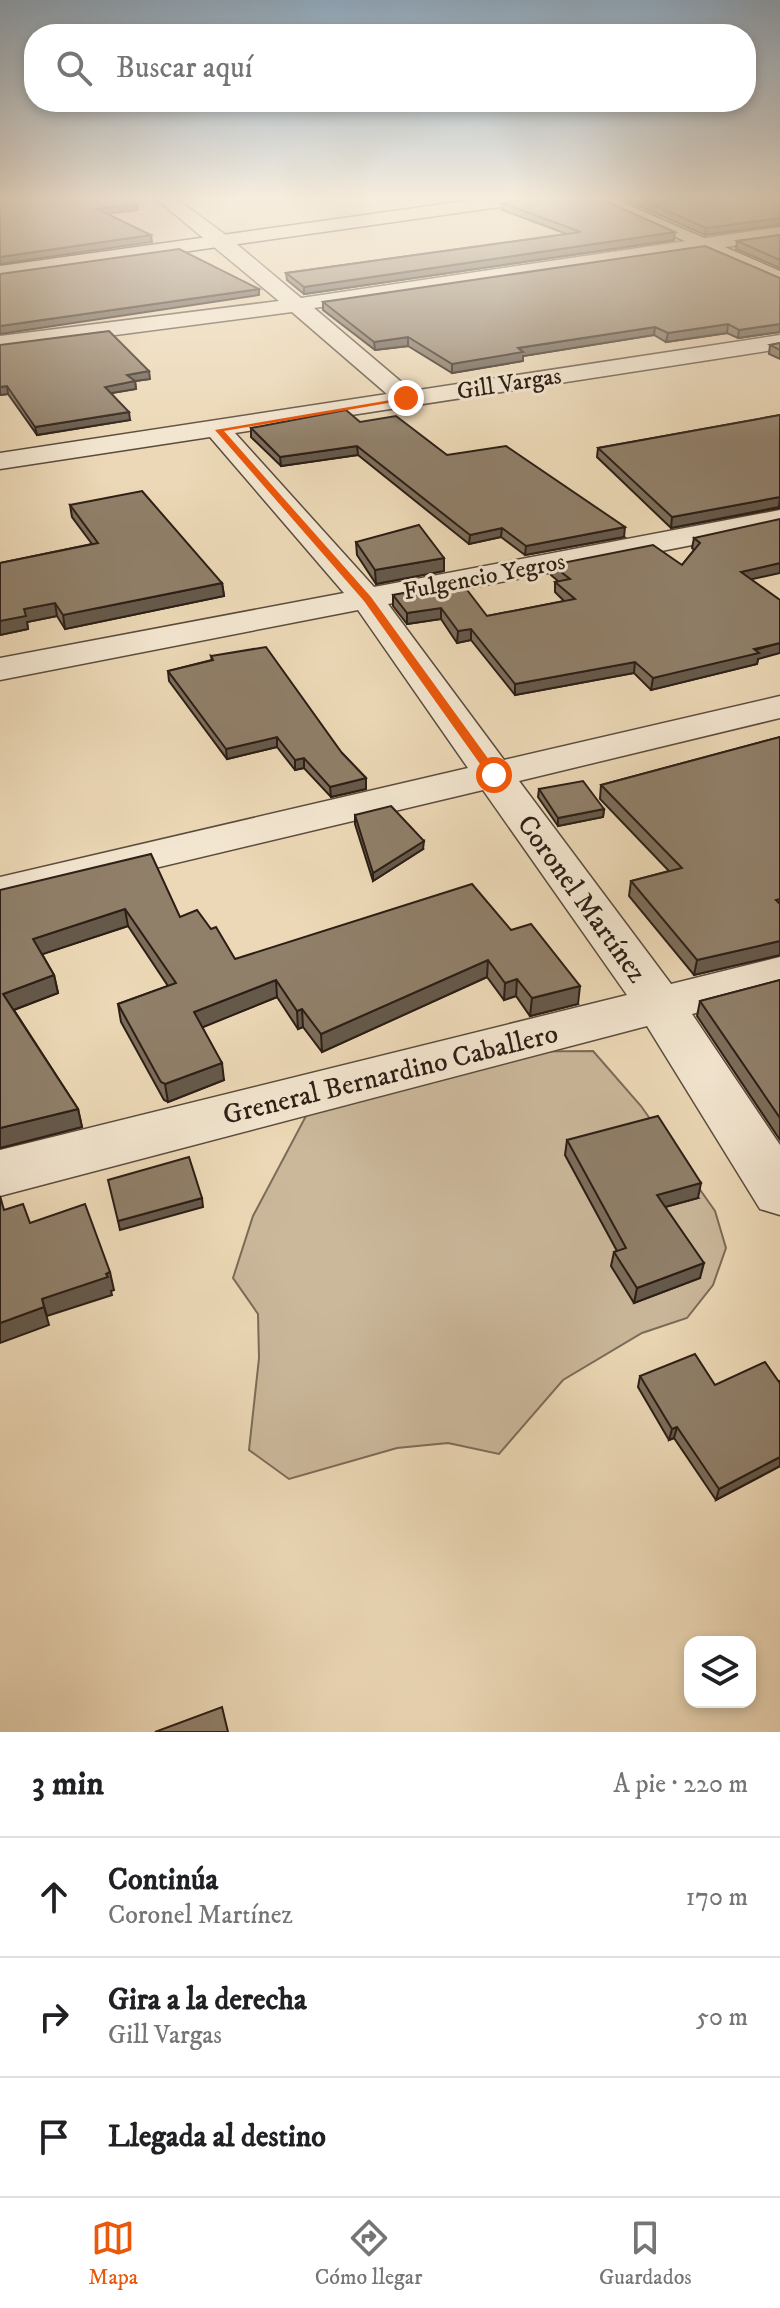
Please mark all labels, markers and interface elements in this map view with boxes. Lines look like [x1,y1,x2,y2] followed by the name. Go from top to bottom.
[24,24,756,112] search box
[52,46,96,90] icon: search
[116,50,253,87] text: Buscar aquí
[455,361,563,407] street label: Gill Vargas
[388,380,424,416] route end
[401,547,568,607] street label: Fulgencio Yegros
[476,757,512,793] route start
[509,808,654,990] street label: Coronel Martínez
[219,1016,562,1133] street label: Greneral Bernardino Caballero
[684,1636,756,1708] map controls
[684,1636,756,1708] button: layers
[32,1763,104,1805] text: 3 min
[613,1768,748,1801] text: A pie · 220 m
[108,1862,218,1899] text: Continúa
[32,1875,76,1919] icon: ahead
[686,1881,748,1914] text: 170 m
[108,1899,293,1932] text: Coronel Martínez
[108,1982,307,2019] text: Gira a la derecha
[32,1995,76,2039] icon: right
[696,2001,748,2034] text: 50 m
[108,2019,222,2052] text: Gill Vargas
[32,2115,76,2159] icon: arrive
[108,2119,326,2156] text: Llegada al destino
[88,2216,138,2291] tab: Mapa
[315,2216,422,2291] tab: Cómo llegar
[599,2216,692,2291] tab: Guardados

